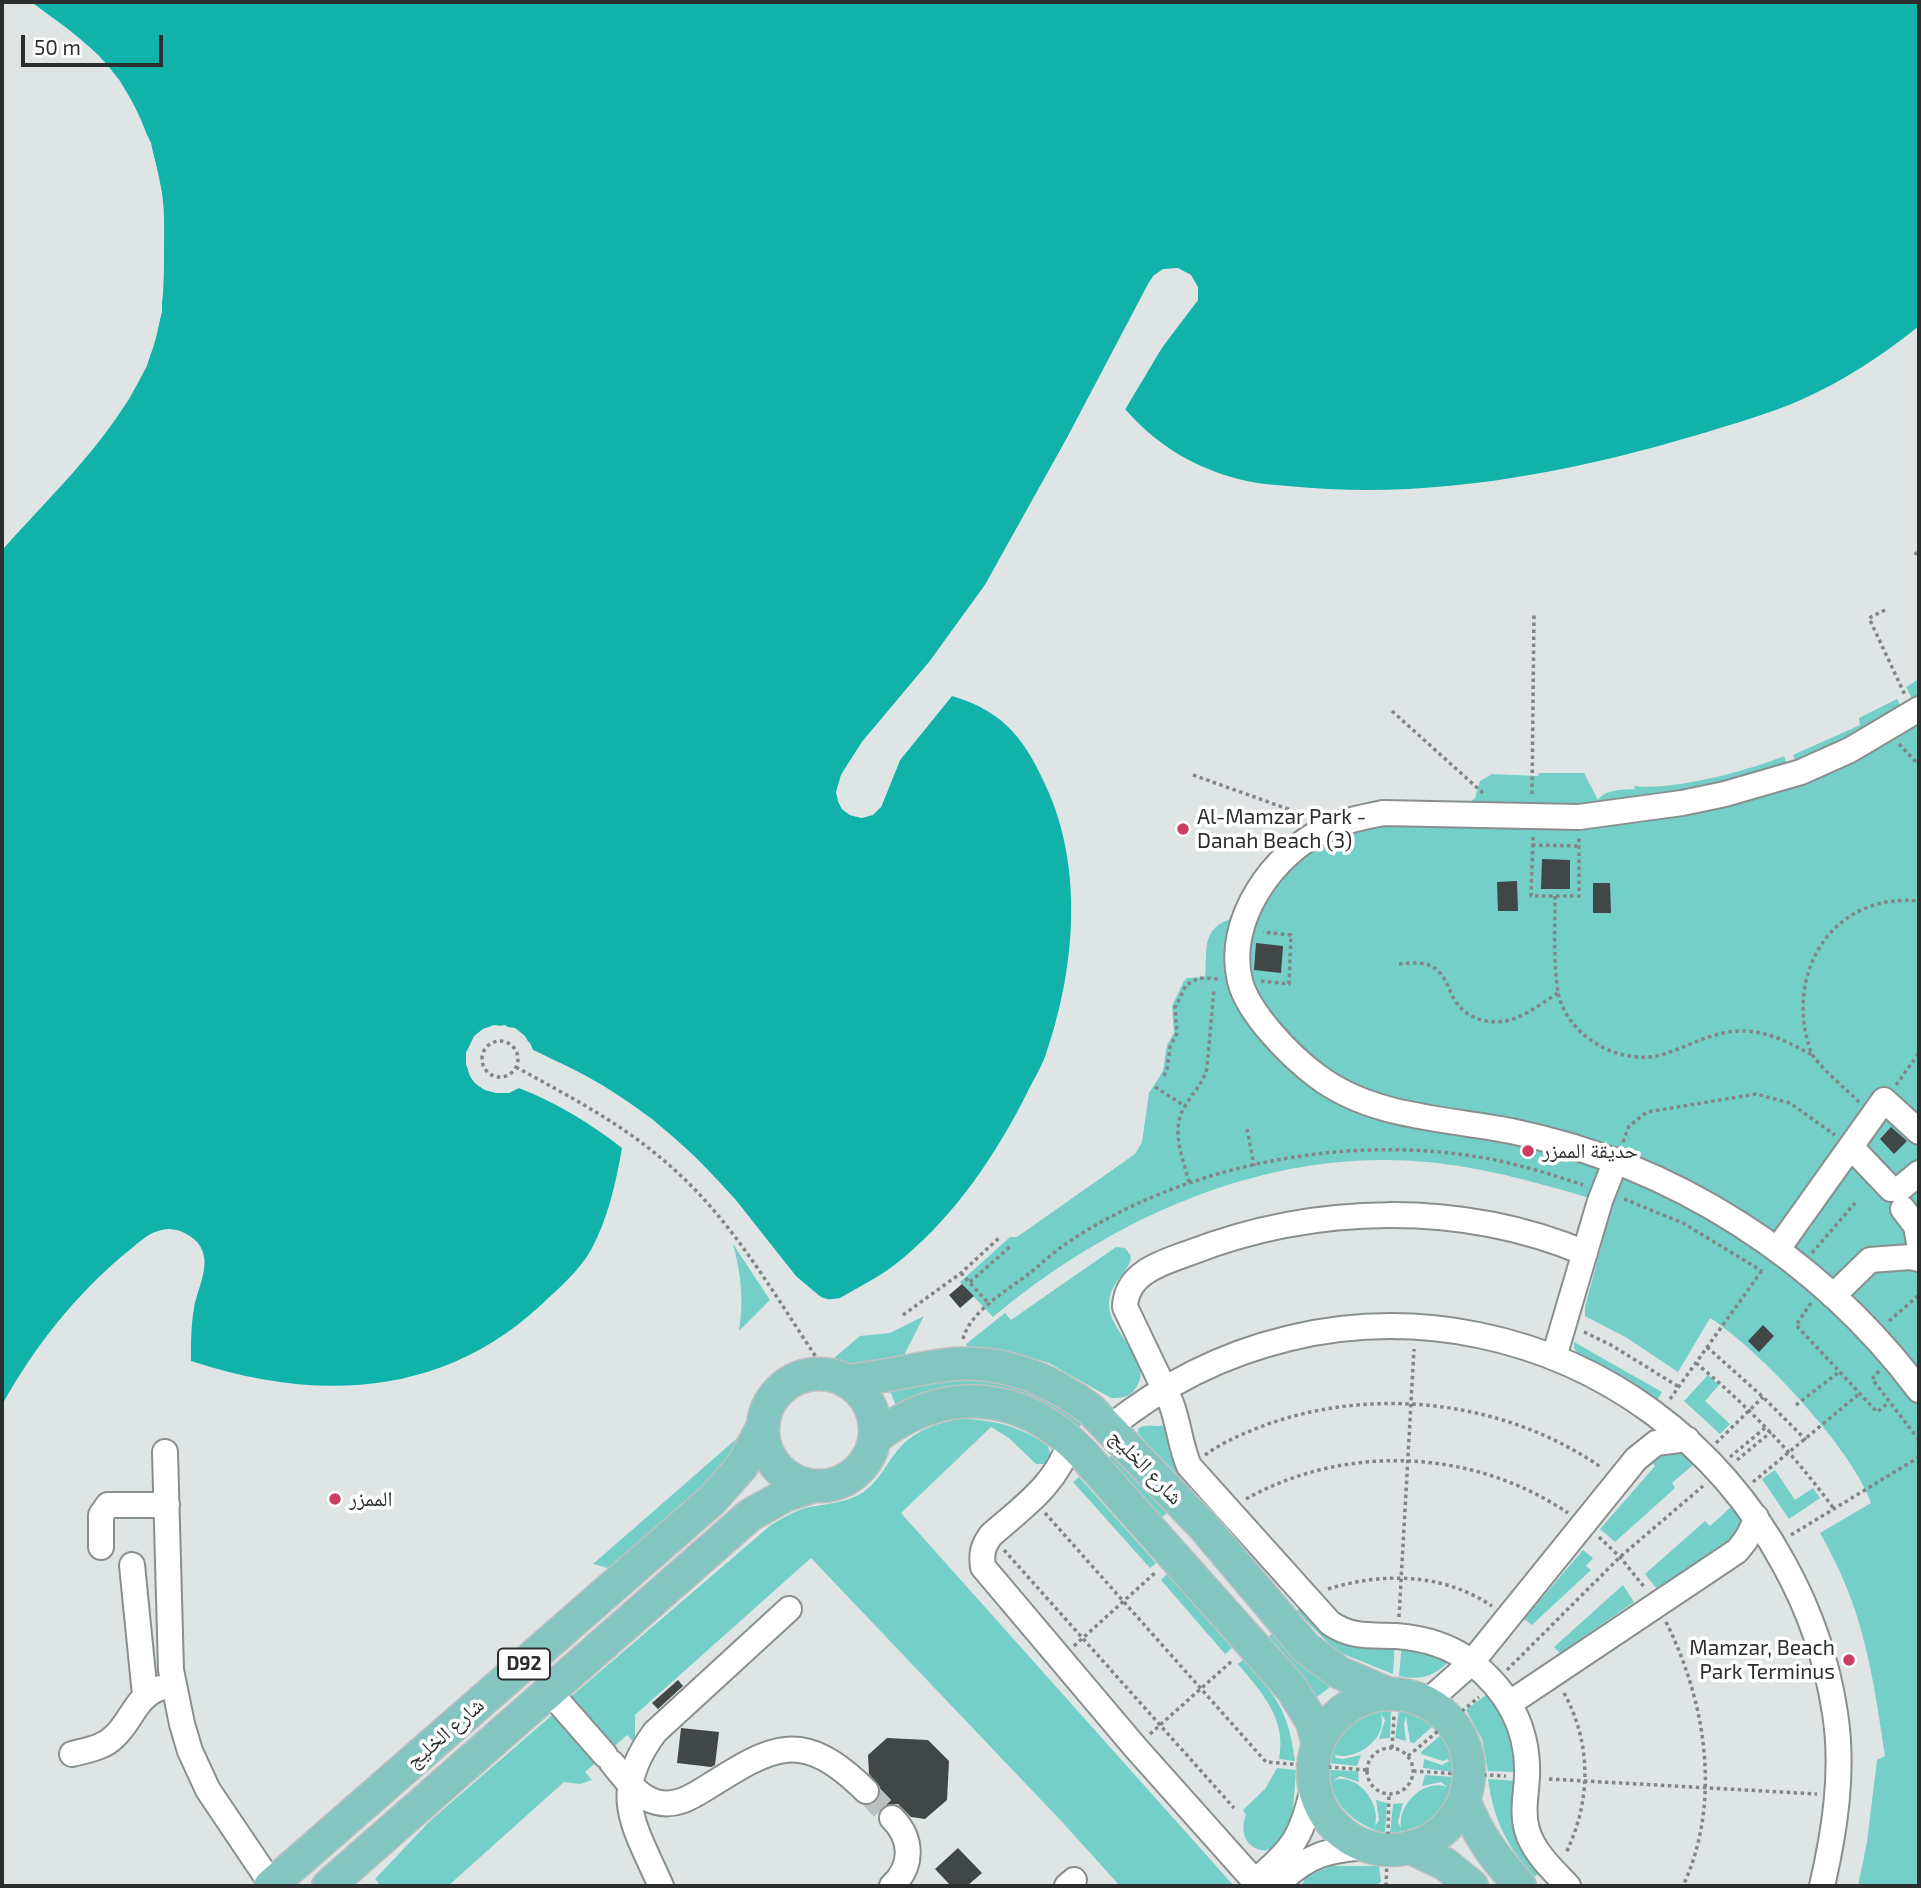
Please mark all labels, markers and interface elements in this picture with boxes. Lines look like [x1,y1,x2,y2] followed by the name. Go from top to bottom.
[24,21,166,65] scale bar
[34,34,81,59] text: 50 m
[1197,804,1366,854] place label: Al-Mamzar Park - Danah Beach (3)
[1175,821,1191,837] marker: Al-Mamzar Park - Danah Beach (3)
[1542,1138,1638,1164] place label: حديقة الممزر
[1520,1143,1536,1159] marker: حديقة الممزر
[1104,1424,1188,1510] street label: شارع الخليج
[349,1486,392,1512] place label: الممزر
[327,1491,343,1507] marker: الممزر
[1689,1635,1835,1685] place label: Mamzar, Beach Park Terminus
[498,1648,550,1680] road number: D92
[1841,1652,1857,1668] marker: Mamzar, Beach Park Terminus
[401,1692,489,1774] street label: شارع الخليج

